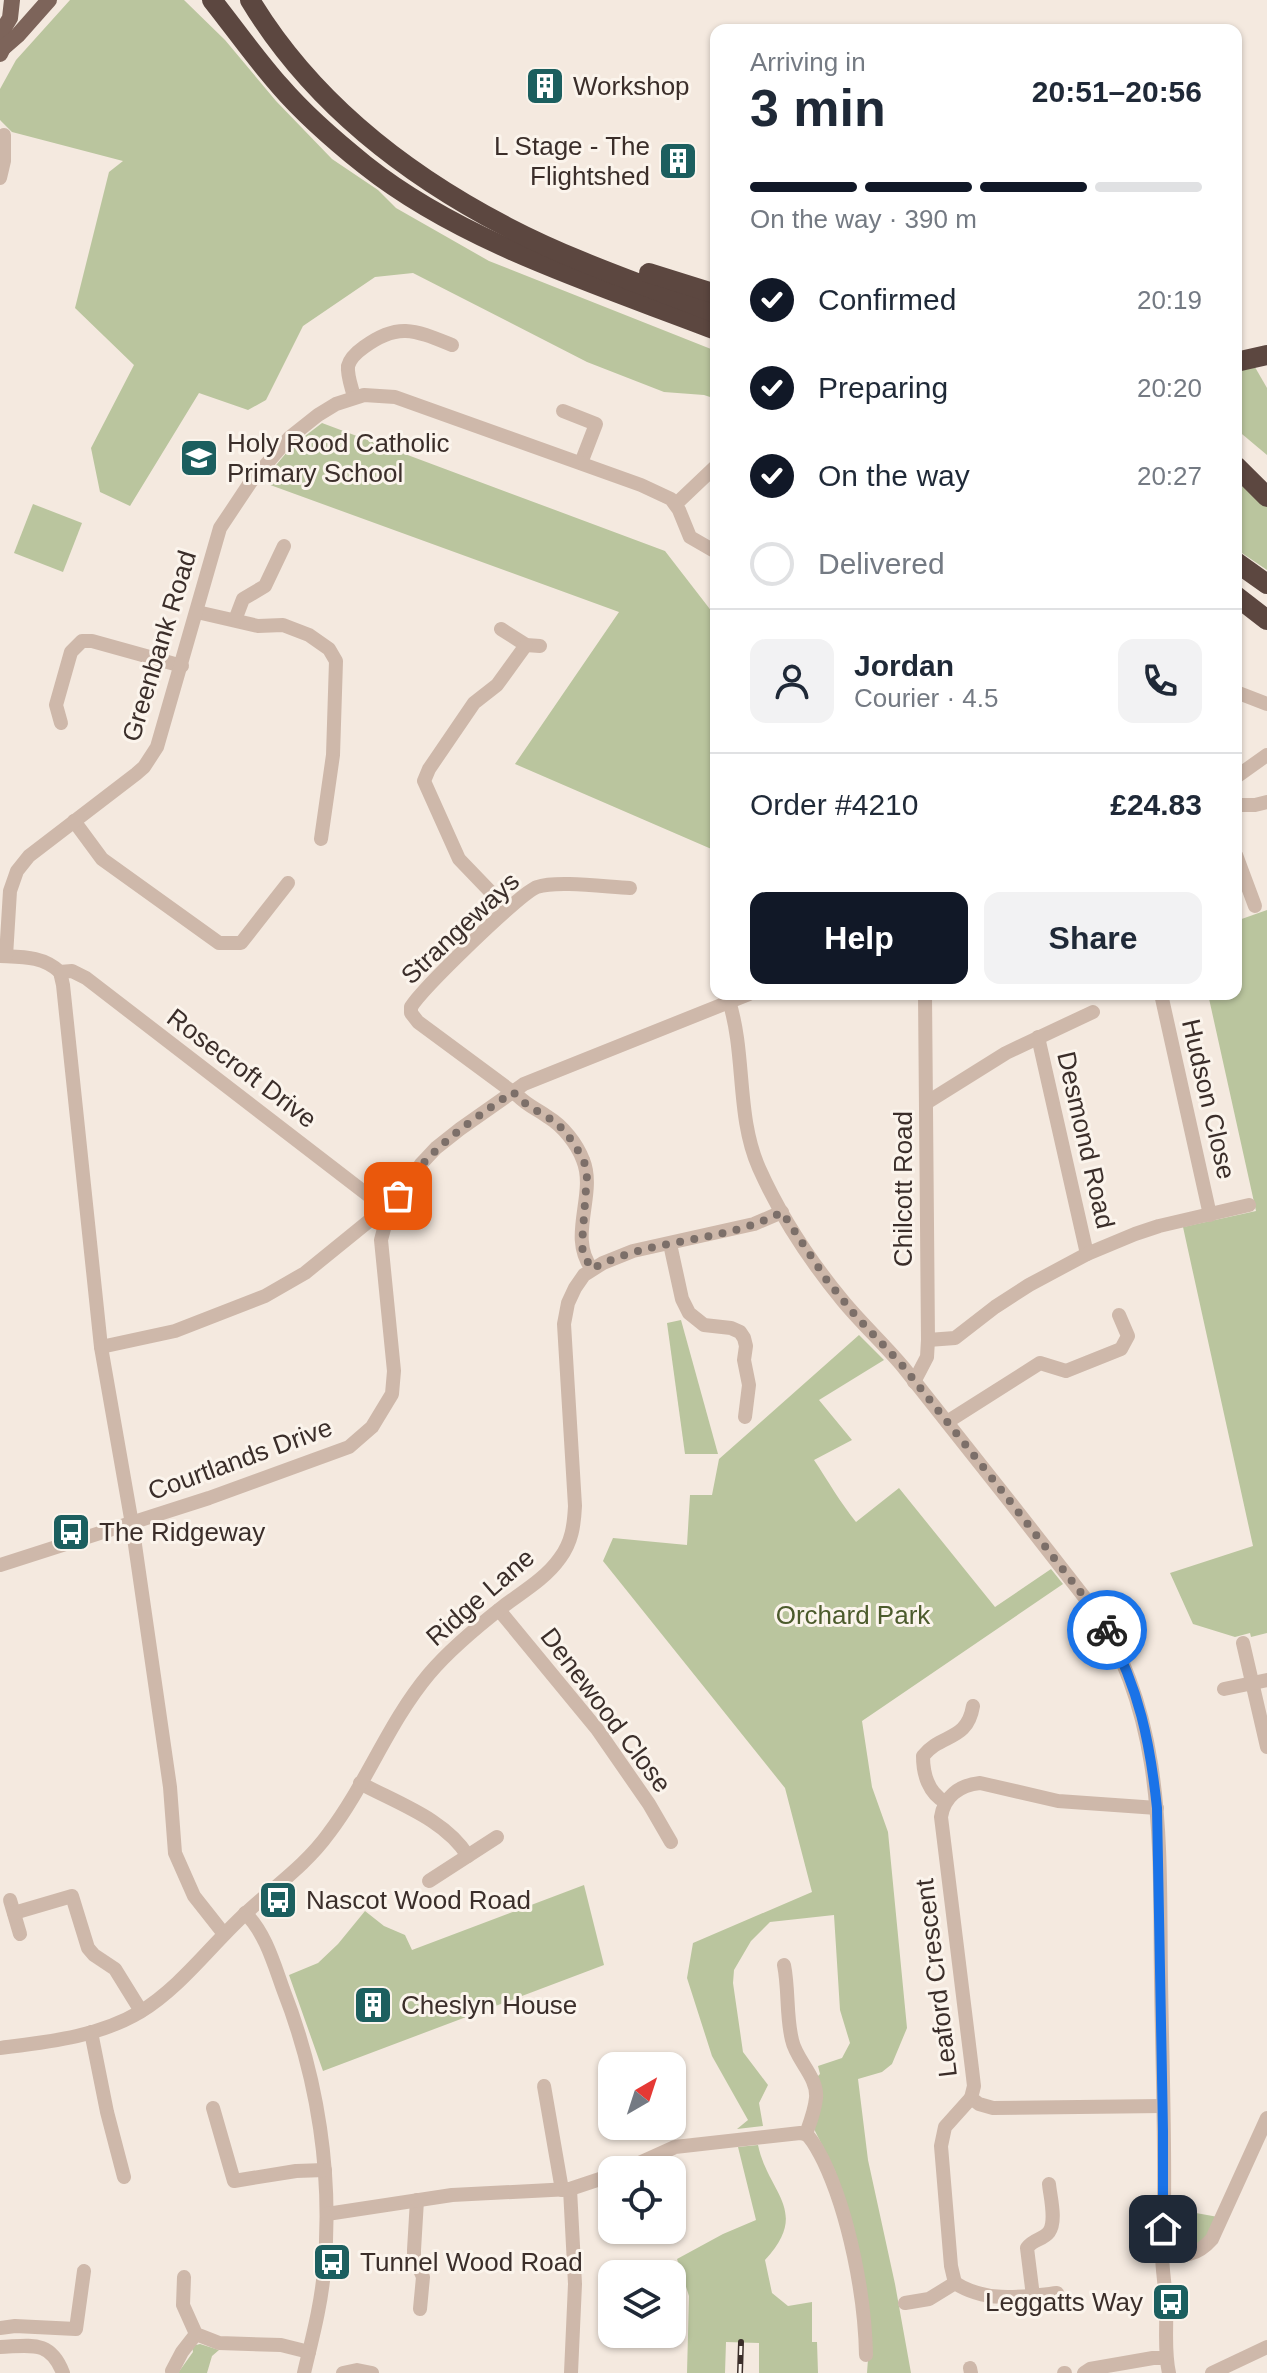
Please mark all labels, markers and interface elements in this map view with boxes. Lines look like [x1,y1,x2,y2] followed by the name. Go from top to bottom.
[750,47,866,77] text: Arriving in
[524,65,566,107] building icon: Workshop
[573,71,690,101] place label: Workshop
[1032,75,1202,108] text: 20:51–20:56
[750,79,886,137] text: 3 min
[494,131,650,191] place label: L Stage - The Flightshed
[657,140,699,182] building icon: L Stage - The Flightshed
[750,204,977,234] text: On the way · 390 m
[750,278,794,322] icon: check
[818,283,956,316] text: Confirmed
[1137,285,1202,315] text: 20:19
[750,366,794,410] icon: check
[818,371,948,404] text: Preparing
[1137,373,1202,403] text: 20:20
[227,428,450,488] place label: Holy Rood Catholic Primary School
[178,437,220,479] school or university icon: Holy Rood Catholic Primary School
[750,454,794,498] icon: check
[818,459,970,492] text: On the way
[1137,461,1202,491] text: 20:27
[116,547,202,745] street label: Greenbank Road
[818,547,945,580] text: Delivered
[750,639,834,723] button: person
[1118,639,1202,723] button: phone
[854,649,954,682] text: Jordan
[854,683,999,713] text: Courier · 4.5
[750,788,918,821] text: Order #4210
[1110,788,1202,821] text: £24.83
[395,866,525,990] street label: Strangeways
[750,892,968,984] button: Help
[984,892,1202,984] button: Share
[161,1002,323,1134] street label: Rosecroft Drive
[1176,1016,1242,1182] street label: Hudson Close
[1051,1049,1121,1231] street label: Desmond Road
[888,1111,918,1267] street label: Chilcott Road
[364,1162,432,1230] pin
[376,1174,420,1218] icon: bag
[144,1412,336,1506] street label: Courtlands Drive
[50,1511,92,1553] bus stop icon: The Ridgeway
[99,1517,265,1547] place label: The Ridgeway
[420,1542,540,1652] street label: Ridge Lane
[1067,1590,1147,1670] courier
[776,1600,931,1630] park label: Orchard Park
[1085,1608,1129,1652] icon: bike
[534,1622,678,1798] street label: Denewood Close
[909,1876,963,2079] street label: Leaford Crescent
[257,1879,299,1921] bus stop icon: Nascot Wood Road
[306,1885,531,1915] place label: Nascot Wood Road
[352,1984,394,2026] building icon: Cheslyn House
[401,1990,577,2020] place label: Cheslyn House
[598,2052,686,2140] north arrow
[598,2052,686,2348] map controls
[598,2156,686,2244] button: locate
[1129,2195,1197,2263] pin
[1141,2207,1185,2251] icon: home
[311,2241,353,2283] bus stop icon: Tunnel Wood Road
[360,2247,583,2277] place label: Tunnel Wood Road
[598,2260,686,2348] button: layers
[1150,2281,1192,2323] bus stop icon: Leggatts Way
[985,2287,1143,2317] place label: Leggatts Way

